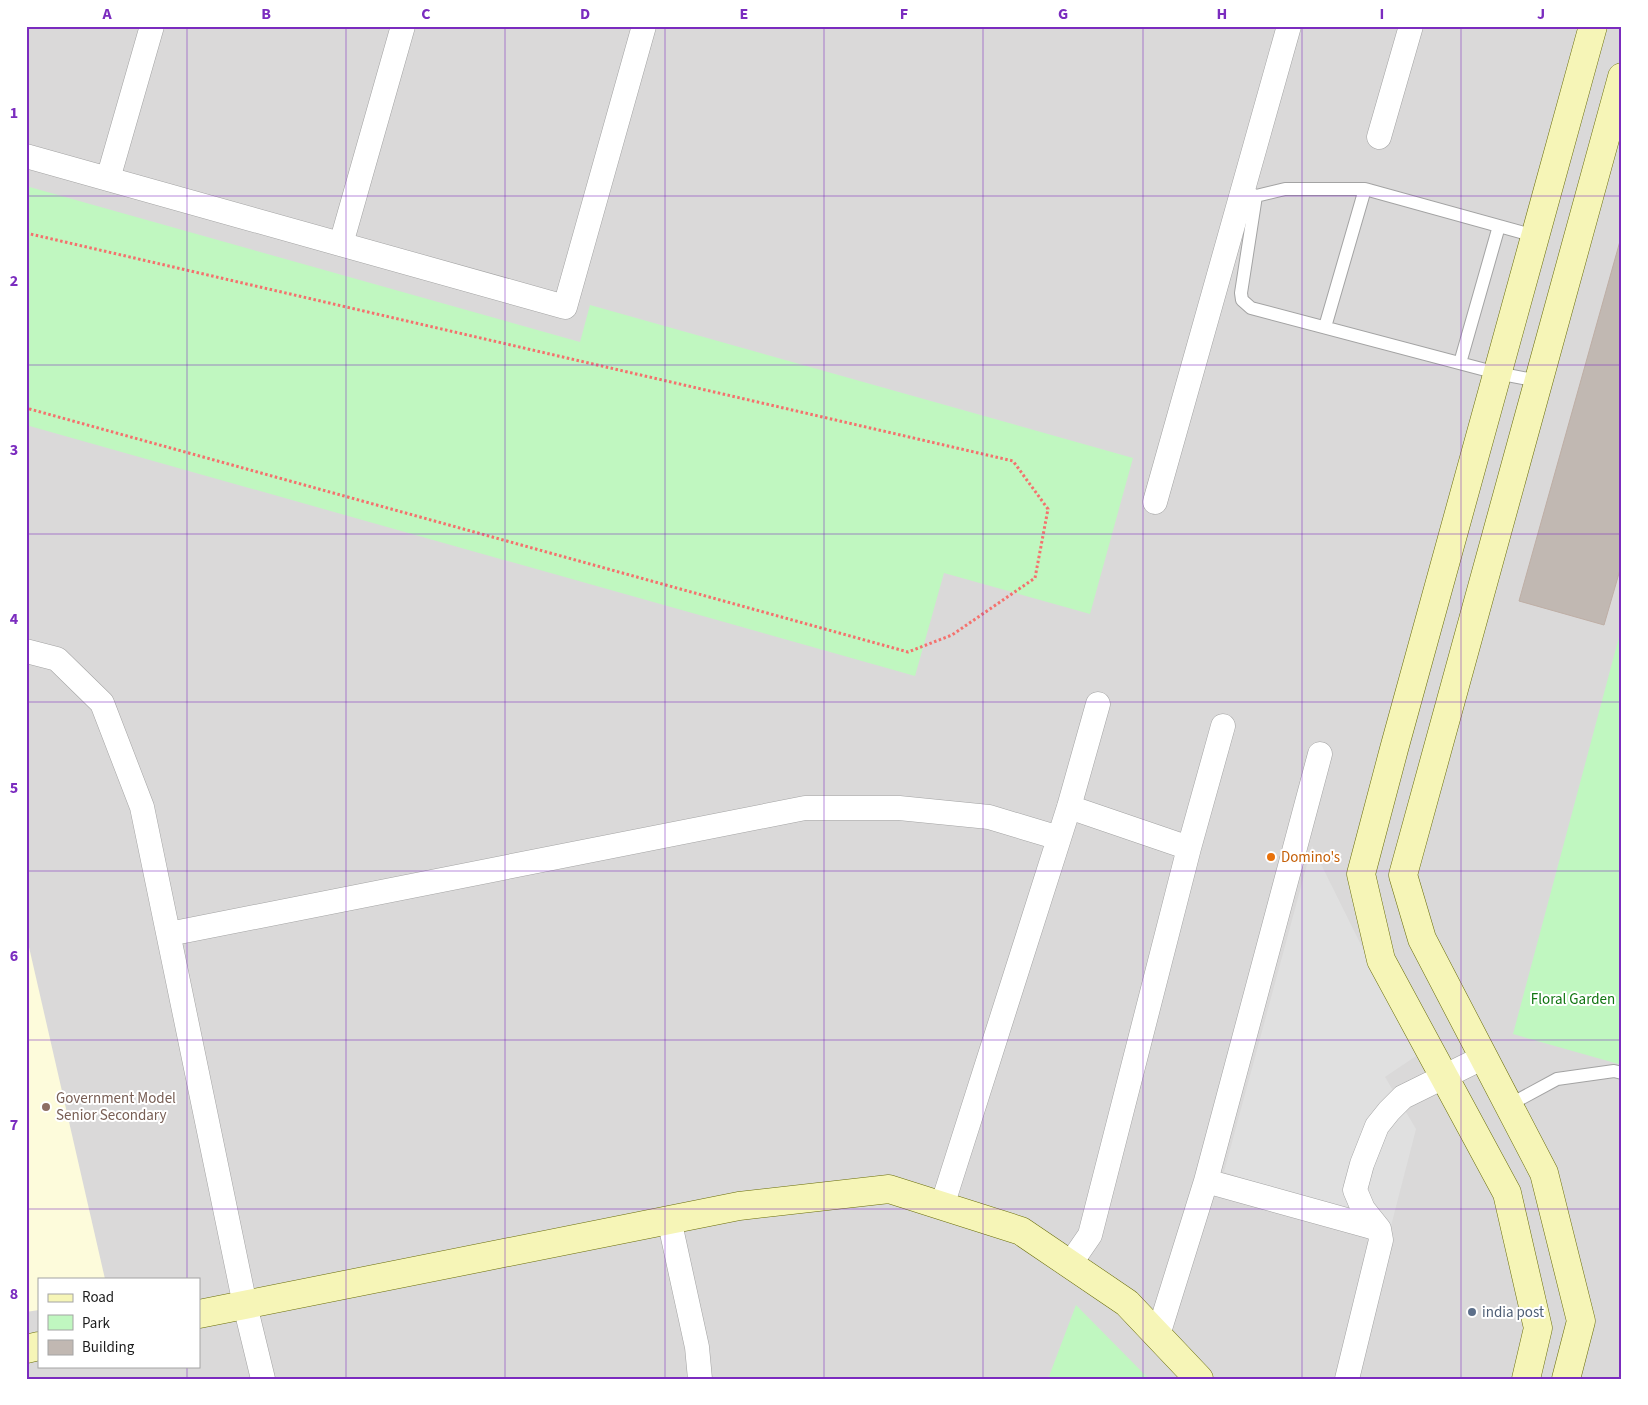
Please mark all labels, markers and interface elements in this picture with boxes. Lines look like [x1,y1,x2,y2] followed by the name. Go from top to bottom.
[101,3,112,25] text: A
[261,3,271,25] text: B
[421,3,431,25] text: C
[580,3,590,25] text: D
[740,3,748,25] text: E
[900,3,908,25] text: F
[1058,3,1068,25] text: G
[1217,3,1227,25] text: H
[1380,3,1384,25] text: I
[1537,3,1545,25] text: J
[10,102,18,124] text: 1
[10,270,18,292] text: 2
[10,439,18,461] text: 3
[10,608,19,630] text: 4
[10,777,18,799] text: 5
[1281,847,1340,868] place label: Domino's
[1265,851,1277,863] marker: Domino's
[10,945,18,967] text: 6
[1531,989,1615,1010] park label: Floral Garden
[56,1088,176,1126] place label: Government Model Senior Secondary
[40,1101,52,1113] marker: Government Model Senior Secondary
[10,1114,18,1136] text: 7
[38,1278,200,1368] legend
[10,1283,18,1305] text: 8
[82,1287,114,1308] text: Road
[1482,1302,1544,1323] place label: india post
[1466,1306,1478,1318] marker: india post
[82,1313,111,1334] text: Park
[82,1337,135,1358] text: Building

